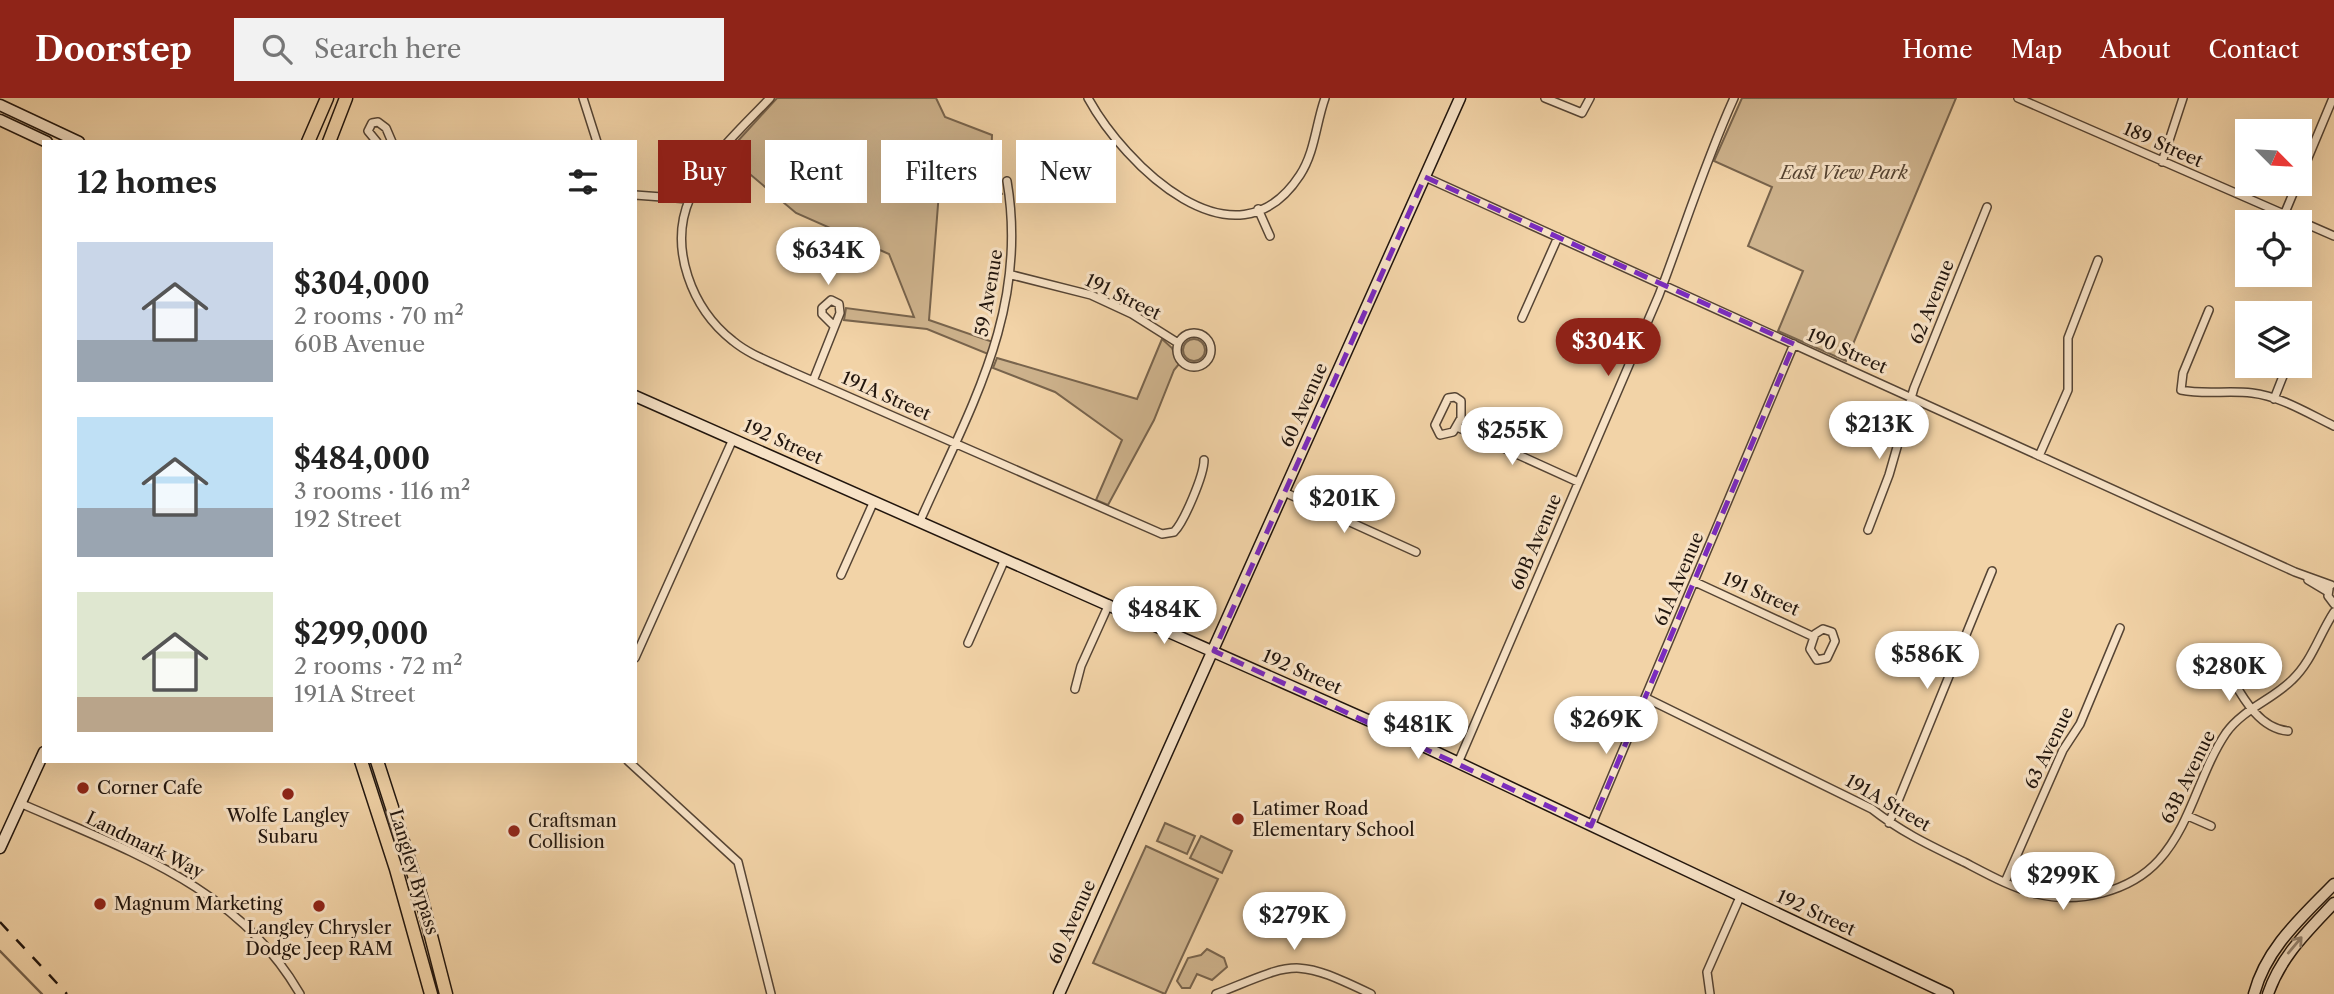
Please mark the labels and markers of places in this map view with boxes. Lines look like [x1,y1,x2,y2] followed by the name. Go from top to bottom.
[779,228,877,287] pin: $634K
[1559,318,1657,378] pin: $304K
[1830,402,1928,461] pin: $213K
[1463,408,1561,467] pin: $255K
[1295,476,1393,535] pin: $201K
[1115,587,1213,646] pin: $484K
[1878,632,1976,691] pin: $586K
[2180,644,2278,703] pin: $280K
[1557,696,1655,756] pin: $269K
[1369,702,1467,761] pin: $481K
[97,777,203,799] place label: Corner Cafe
[75,780,91,796] marker: Corner Cafe
[280,786,296,802] marker: Wolfe Langley Subaru
[1252,798,1415,841] place label: Latimer Road Elementary School
[226,805,350,848] place label: Wolfe Langley Subaru
[528,810,617,853] place label: Craftsman Collision
[1230,811,1246,827] marker: Latimer Road Elementary School
[506,823,522,839] marker: Craftsman Collision
[2014,852,2112,912] pin: $299K
[1245,892,1343,952] pin: $279K
[114,893,283,915] place label: Magnum Marketing
[92,896,108,912] marker: Magnum Marketing
[311,898,327,914] marker: Langley Chrysler Dodge Jeep RAM
[245,917,393,960] place label: Langley Chrysler Dodge Jeep RAM

